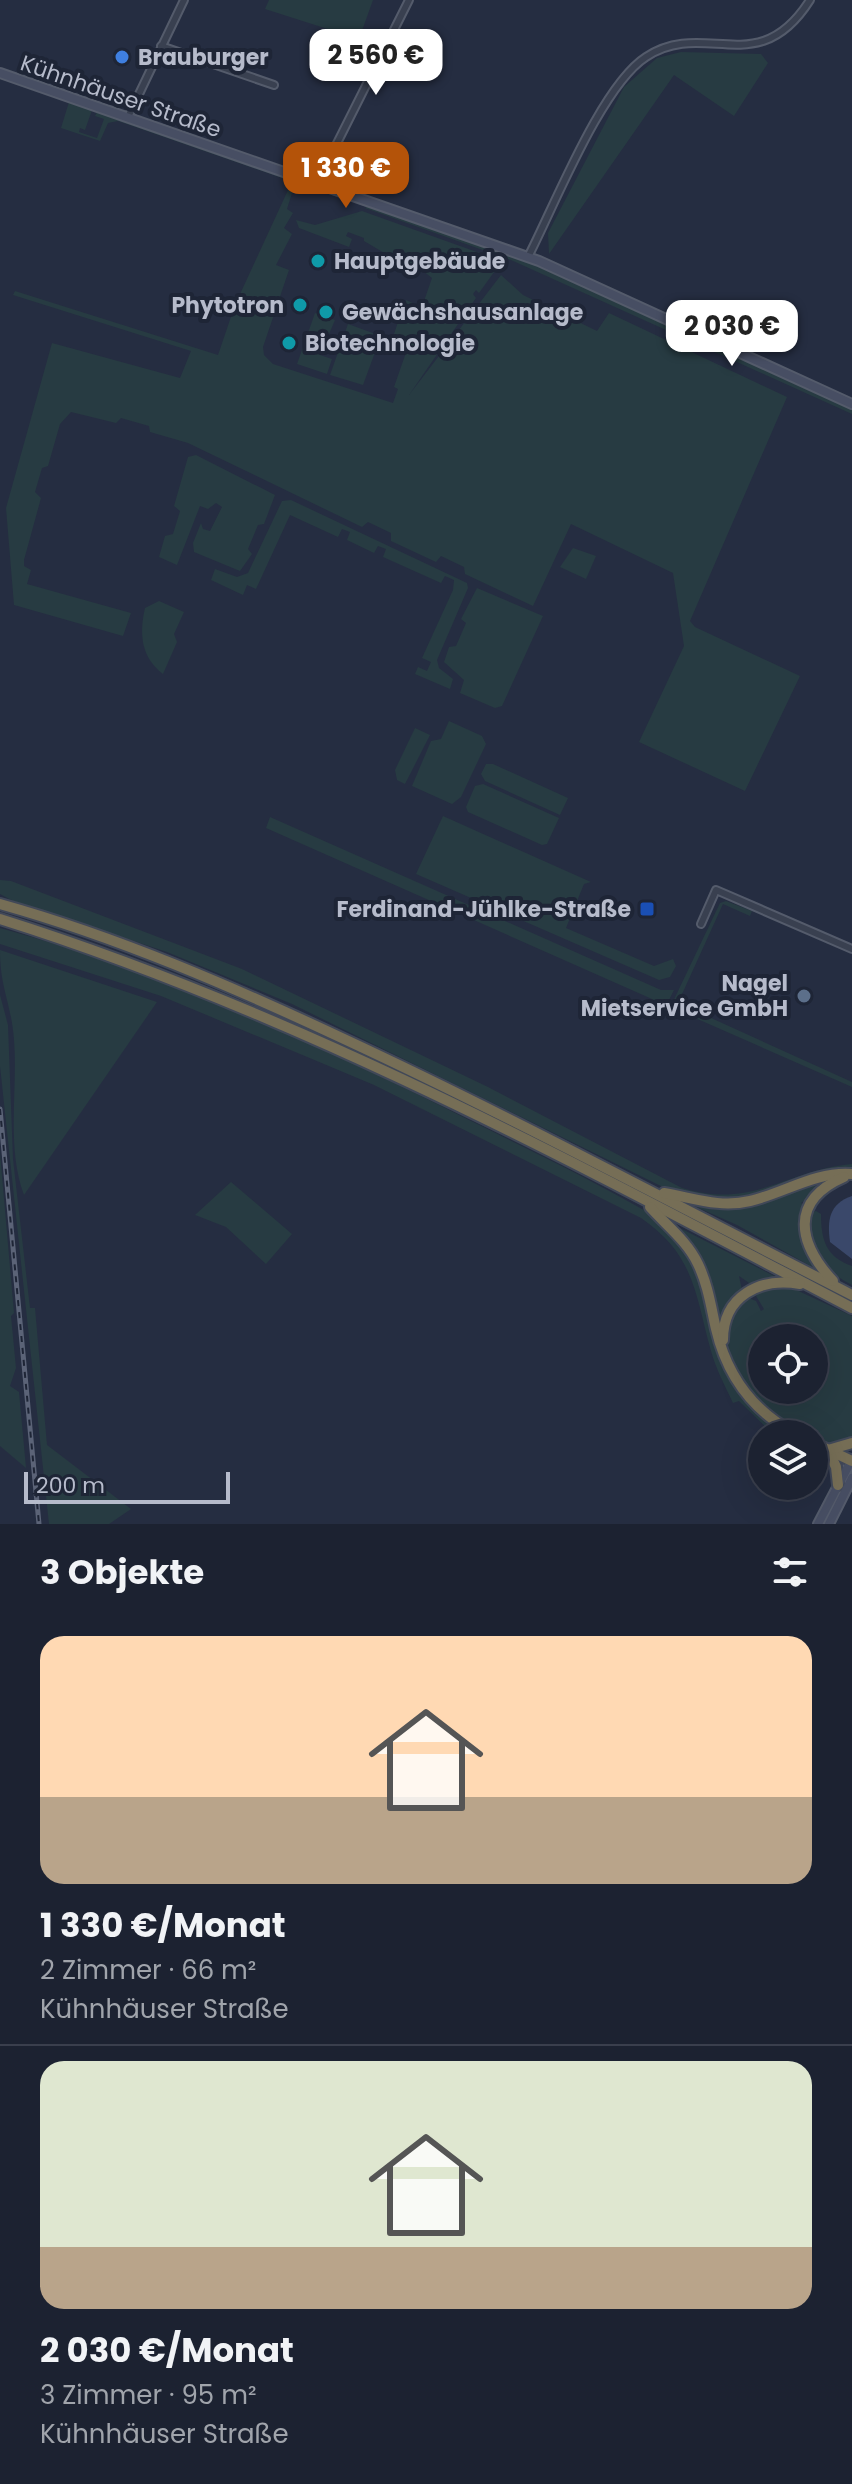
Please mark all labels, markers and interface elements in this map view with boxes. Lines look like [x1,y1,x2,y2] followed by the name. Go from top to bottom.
[302,29,450,97] pin: 2 560 €
[328,37,424,73] text: 2 560 €
[138,42,269,73] place label: Brauburger
[16,48,225,145] street label: Kühnhäuser Straße
[113,48,131,66] marker: Brauburger
[272,142,420,210] pin: 1 330 €
[301,150,391,186] text: 1 330 €
[334,246,505,277] place label: Hauptgebäude
[309,252,327,270] marker: Hauptgebäude
[171,290,284,321] place label: Phytotron
[291,296,309,314] marker: Phytotron
[342,297,583,328] place label: Gewächshausanlage
[658,300,806,368] pin: 2 030 €
[317,303,335,321] marker: Gewächshausanlage
[684,308,780,344] text: 2 030 €
[305,328,475,359] place label: Biotechnologie
[280,334,298,352] marker: Biotechnologie
[336,894,631,925] place label: Ferdinand-Jühlke-Straße
[638,900,656,918] marker: Ferdinand-Jühlke-Straße
[581,968,788,1024] place label: Nagel Mietservice GmbH
[795,987,813,1005] marker: Nagel Mietservice GmbH
[748,1324,828,1500] map controls
[748,1324,828,1404] button: locate
[748,1420,828,1500] button: layers
[24,1468,230,1504] scale bar
[36,1470,105,1501] text: 200 m
[40,1548,204,1596] text: 3 Objekte
[768,1550,812,1594] icon: filters
[354,1688,498,1832] icon: home
[40,1901,286,1949] text: 1 330 €/Monat
[40,1952,256,1988] text: 2 Zimmer · 66 m²
[40,1991,289,2027] text: Kühnhäuser Straße
[354,2113,498,2257] icon: home
[40,2326,294,2374] text: 2 030 €/Monat
[40,2377,257,2413] text: 3 Zimmer · 95 m²
[40,2416,289,2452] text: Kühnhäuser Straße

